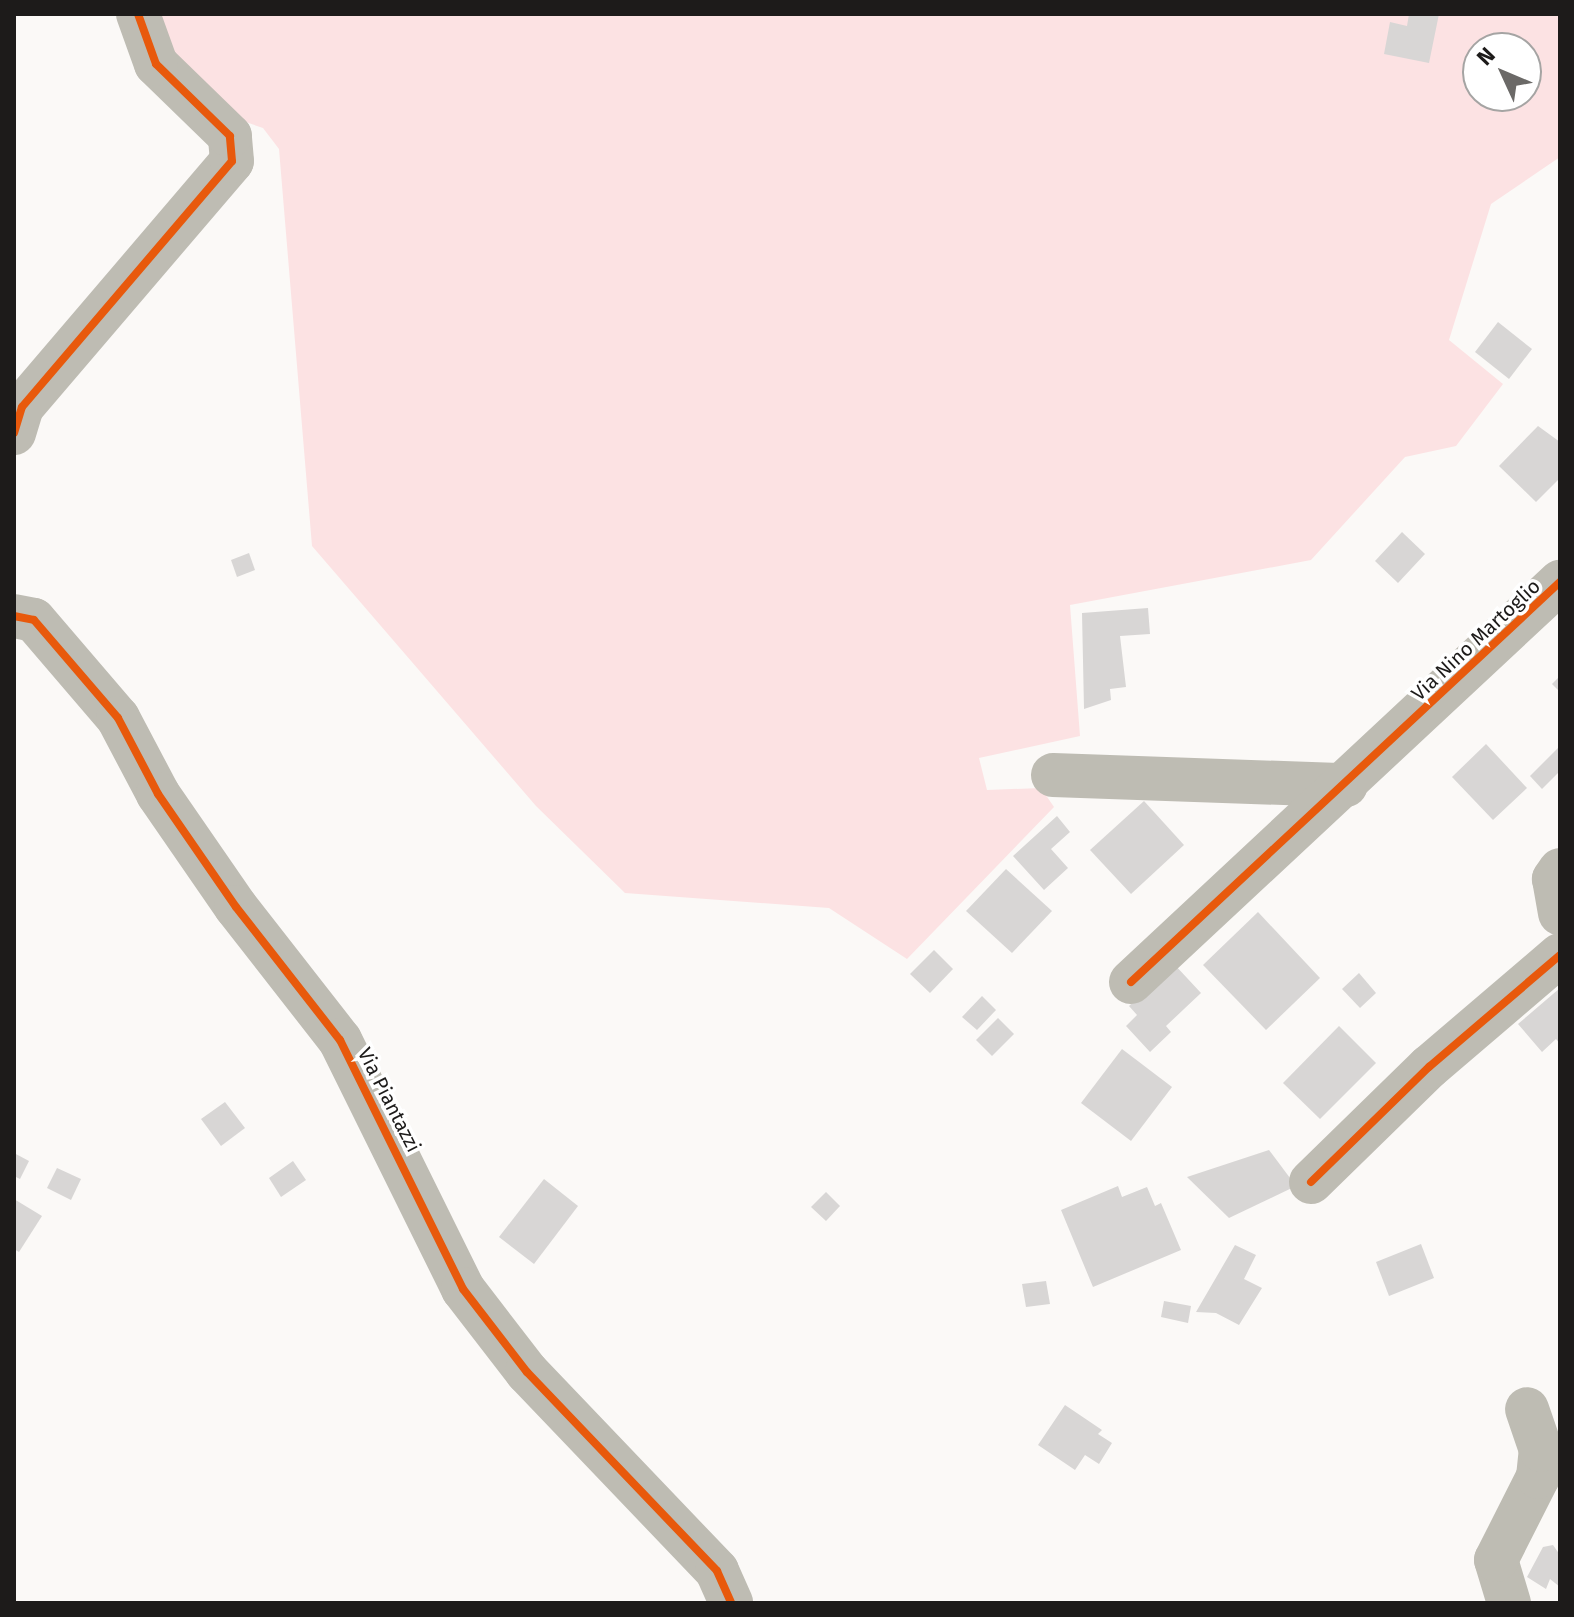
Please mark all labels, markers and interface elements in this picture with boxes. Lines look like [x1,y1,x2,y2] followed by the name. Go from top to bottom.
[1462,32,1542,112] north arrow
[1471,42,1501,71] text: N
[1407,574,1545,706] street label: Via Nino Martoglio
[352,1044,426,1156] street label: Via Piantazzi

